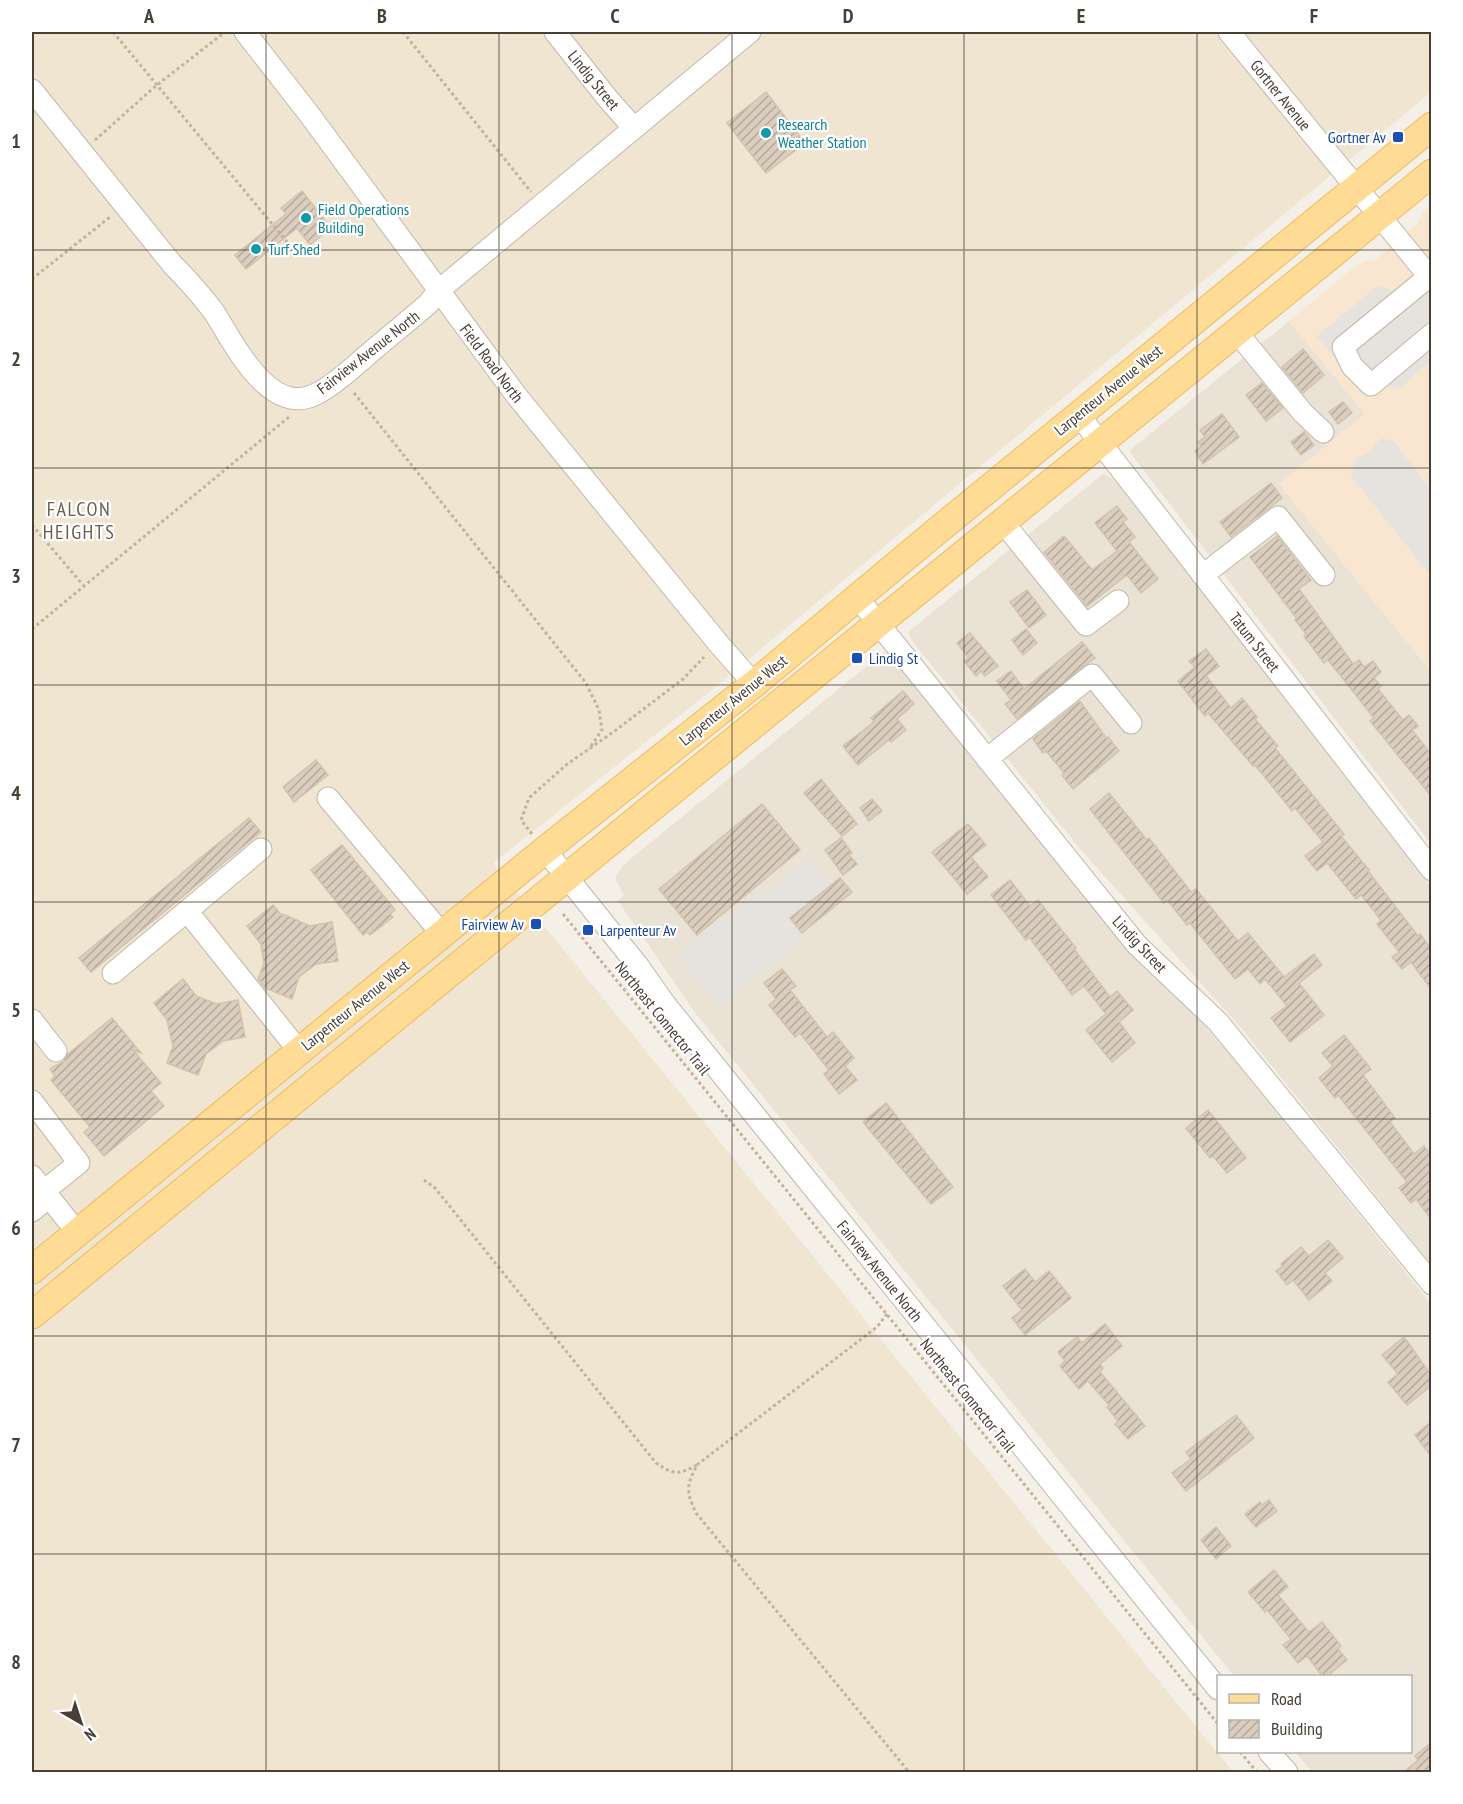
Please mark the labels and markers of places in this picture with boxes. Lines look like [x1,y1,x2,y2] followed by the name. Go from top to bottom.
[778,114,866,152] place label: Research Weather Station
[759,126,773,140] marker: Research Weather Station
[1328,127,1387,147] place label: Gortner Av
[1391,130,1405,144] marker: Gortner Av
[318,199,409,237] place label: Field Operations Building
[299,211,313,225] marker: Field Operations Building
[268,239,320,259] place label: Turf Shed
[249,242,263,256] marker: Turf Shed
[869,648,919,668] place label: Lindig St
[850,651,864,665] marker: Lindig St
[462,914,525,934] place label: Fairview Av
[529,917,543,931] marker: Fairview Av
[600,920,677,940] place label: Larpenteur Av
[581,923,595,937] marker: Larpenteur Av

